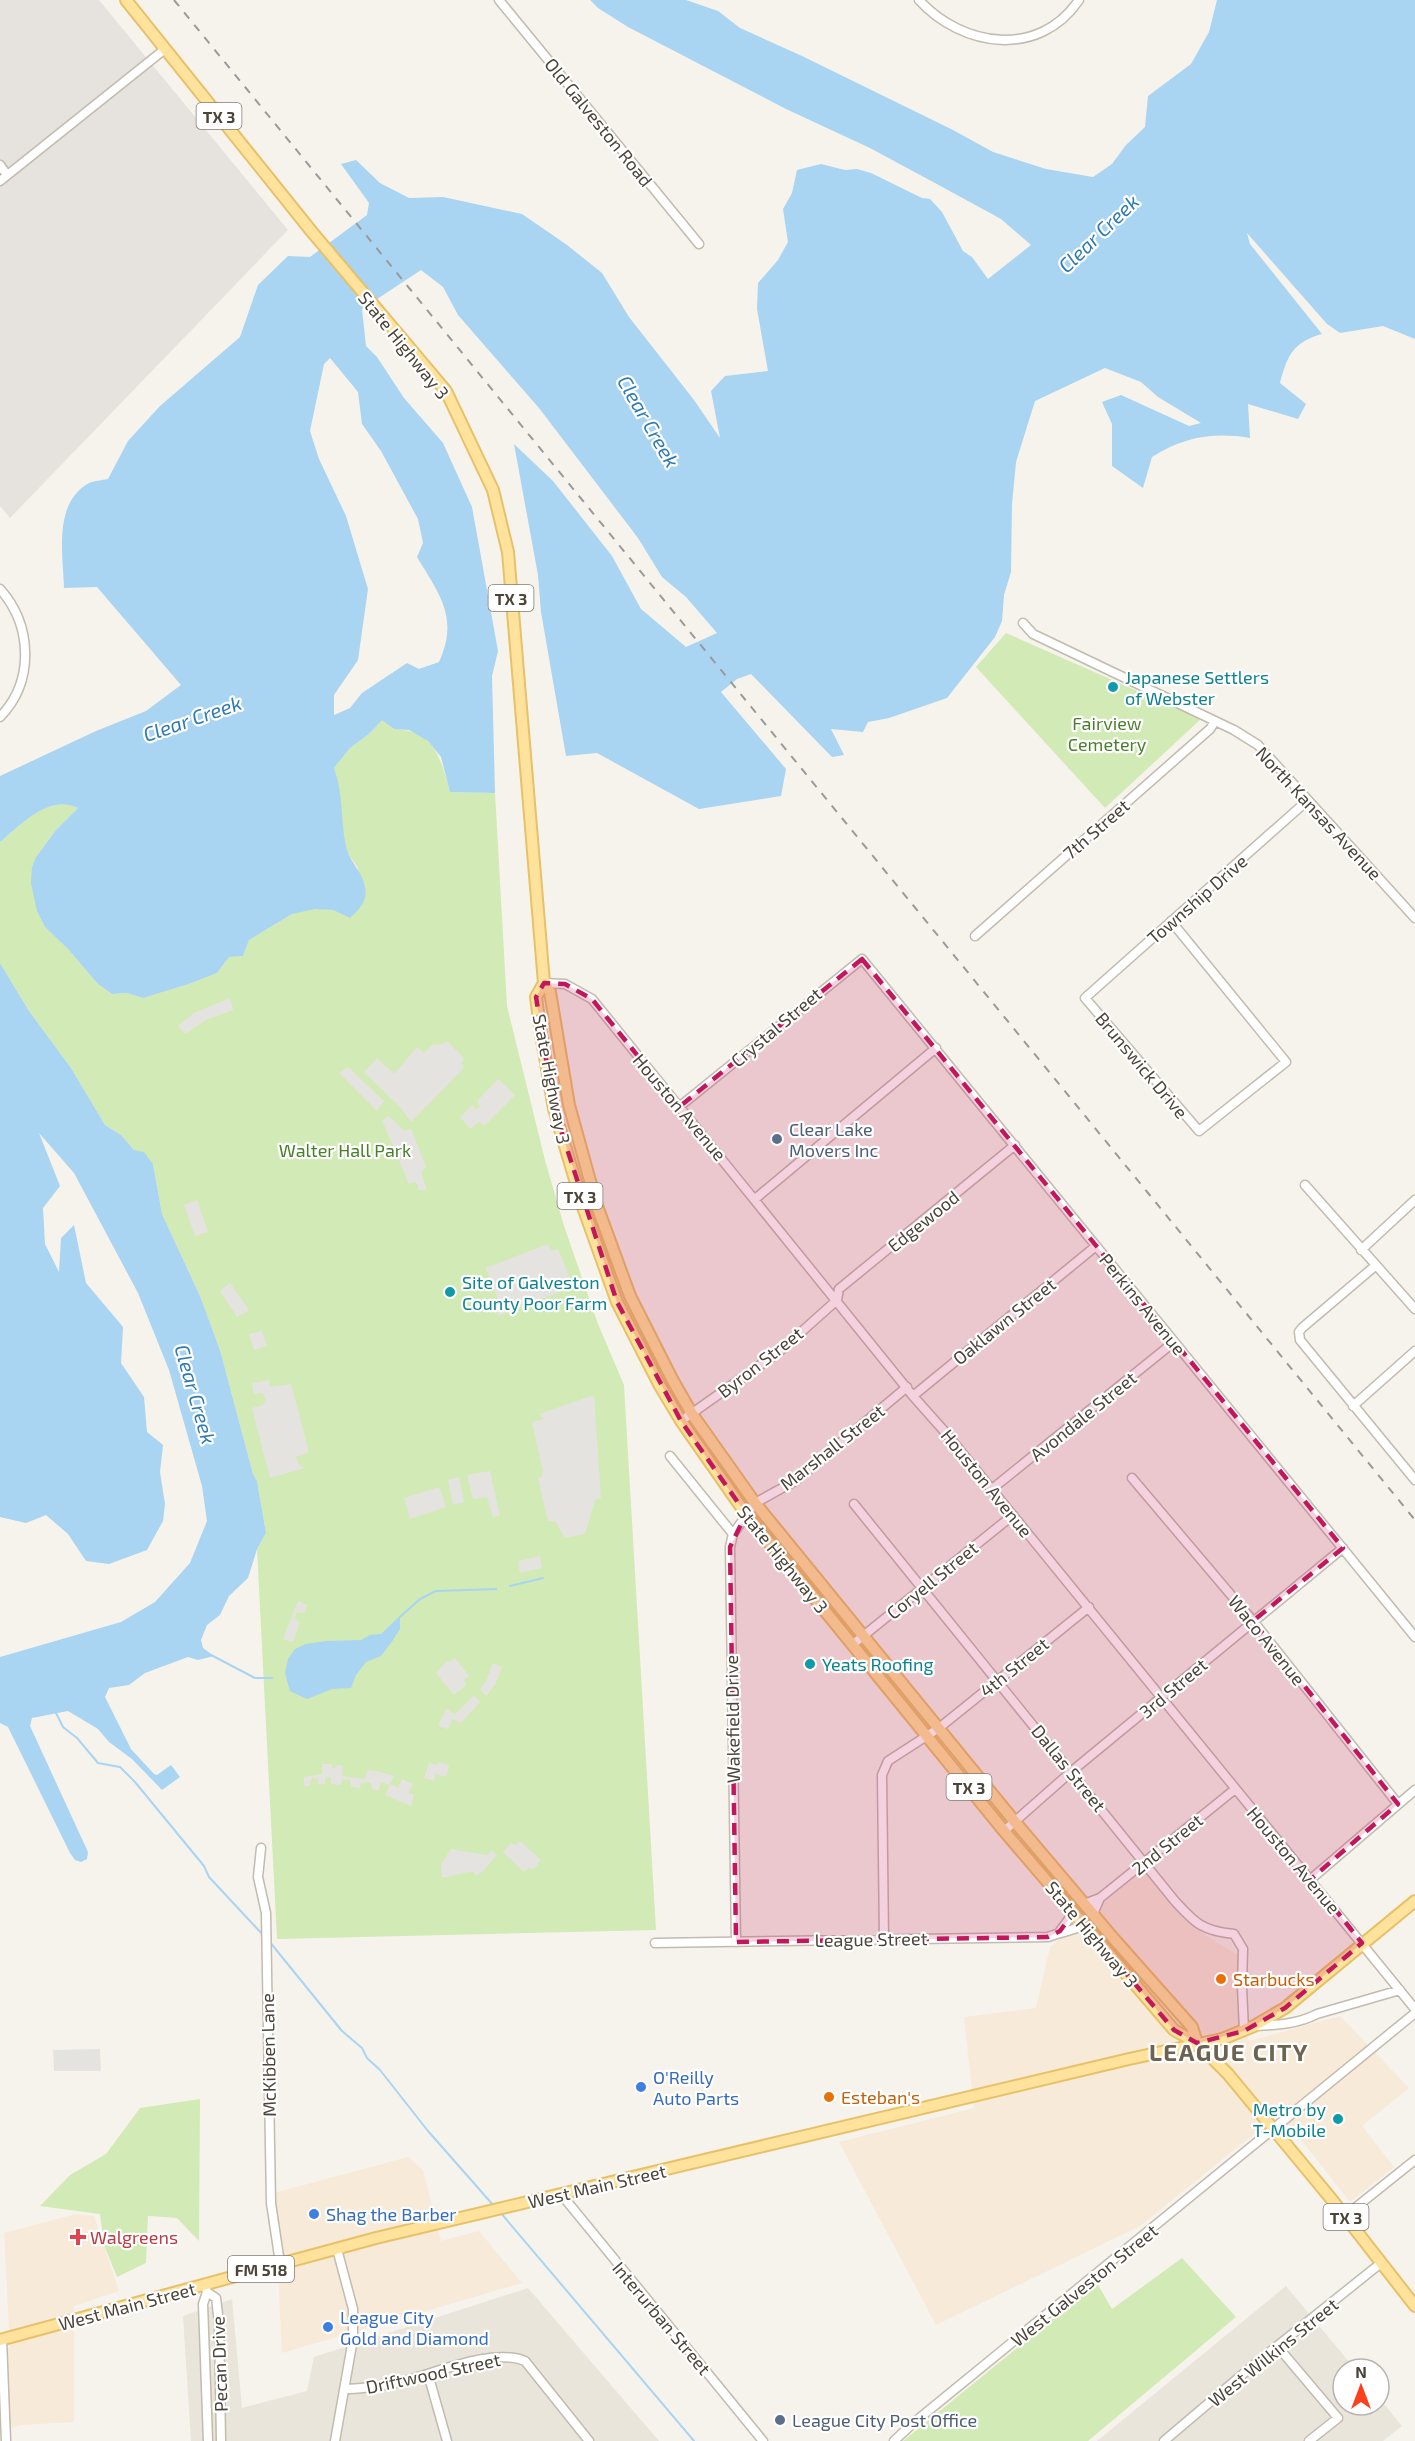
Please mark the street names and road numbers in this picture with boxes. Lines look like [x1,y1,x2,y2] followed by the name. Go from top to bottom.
[540,53,658,191] street label: Old Galveston Road
[196,103,242,129] road number: TX 3
[354,287,454,403] street label: State Highway 3
[488,585,534,611] road number: TX 3
[1251,742,1387,884] street label: North Kansas Avenue
[1058,794,1134,864] street label: 7th Street
[1143,850,1251,948] street label: Township Drive
[726,983,826,1071] street label: Crystal Street
[1091,1007,1193,1123] street label: Brunswick Drive
[529,1012,575,1146] street label: State Highway 3
[629,1049,731,1165] street label: Houston Avenue
[558,1183,602,1209] road number: TX 3
[883,1186,963,1256] street label: Edgewood
[1095,1249,1191,1359] street label: Perkins Avenue
[948,1273,1060,1369] street label: Oaklawn Street
[713,1322,807,1402] street label: Byron Street
[1025,1366,1141,1466] street label: Avondale Street
[775,1399,889,1495] street label: Marshall Street
[937,1424,1037,1542] street label: Houston Avenue
[733,1501,833,1617] street label: State Highway 3
[882,1536,982,1623] street label: Coryell Street
[1224,1591,1310,1689] street label: Waco Avenue
[975,1632,1053,1701] street label: 4th Street
[1135,1653,1211,1723] street label: 3rd Street
[720,1655,744,1783] street label: Wakefield Drive
[1027,1720,1111,1816] street label: Dallas Street
[946,1774,992,1800] road number: TX 3
[1243,1802,1345,1918] street label: Houston Avenue
[1127,1809,1207,1879] street label: 2nd Street
[1041,1876,1143,1992] street label: State Highway 3
[814,1927,928,1951] street label: League Street
[256,1993,280,2117] street label: McKibben Lane
[526,2159,668,2213] street label: West Main Street
[1324,2204,1368,2230] road number: TX 3
[1006,2219,1162,2351] street label: West Galveston Street
[228,2256,294,2282] road number: FM 518
[608,2257,716,2379] street label: Interurban Street
[56,2277,198,2335] street label: West Main Street
[1204,2293,1342,2411] street label: West Wilkins Street
[206,2316,232,2412] street label: Pecan Drive
[364,2348,502,2398] street label: Driftwood Street

